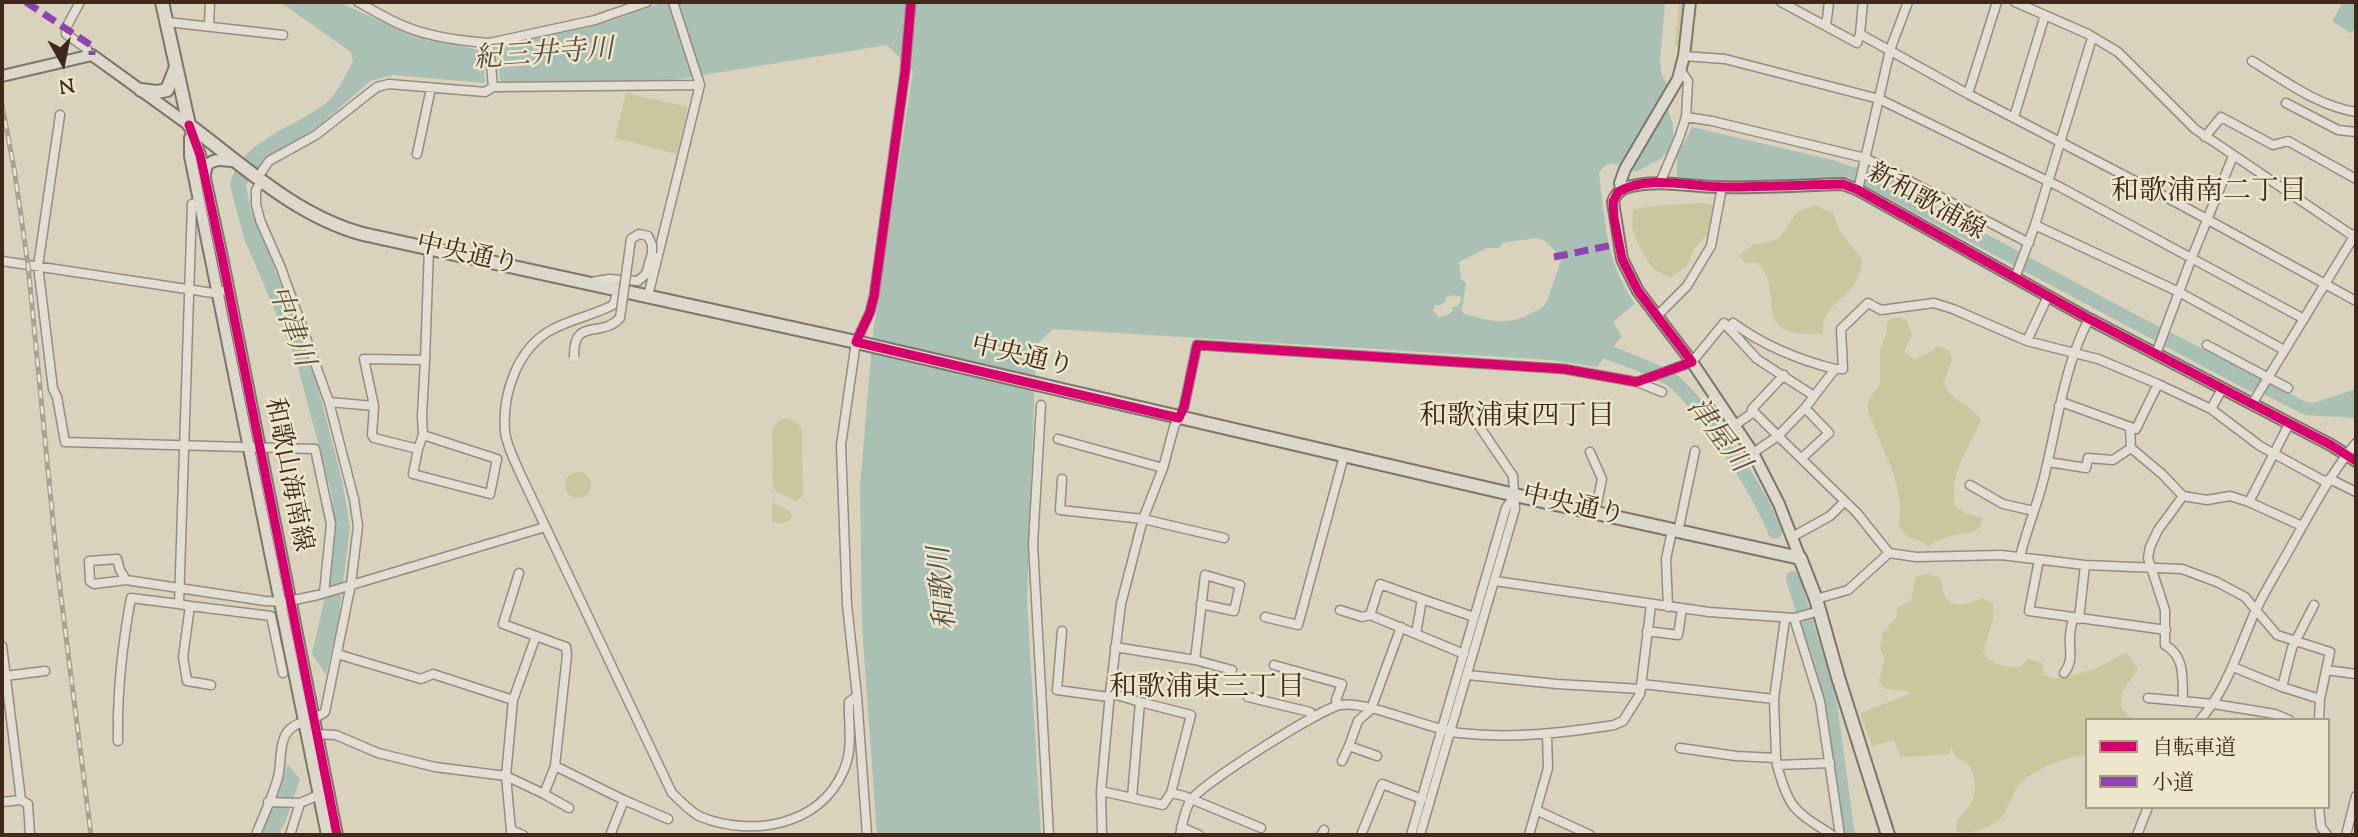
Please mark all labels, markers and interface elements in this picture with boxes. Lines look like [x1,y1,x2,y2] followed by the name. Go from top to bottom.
[28,28,98,98] north arrow
[473,35,615,79] water label: 紀三井寺川
[57,70,76,99] text: N
[1861,159,1989,249] street label: 新和歌浦線
[2111,177,2307,211] district label: 和歌浦南二丁目
[413,230,521,284] street label: 中央通り
[258,282,318,372] water label: 中津川
[968,332,1076,386] street label: 中央通り
[1677,393,1755,481] water label: 津屋川
[256,395,316,555] street label: 和歌山海南線
[1419,402,1615,436] district label: 和歌浦東四丁目
[1519,481,1627,535] street label: 中央通り
[926,545,966,631] water label: 和歌川
[1109,673,1305,707] district label: 和歌浦東三丁目
[2085,718,2330,809] legend
[2152,734,2236,764] text: 自転車道
[2152,769,2194,799] text: 小道

